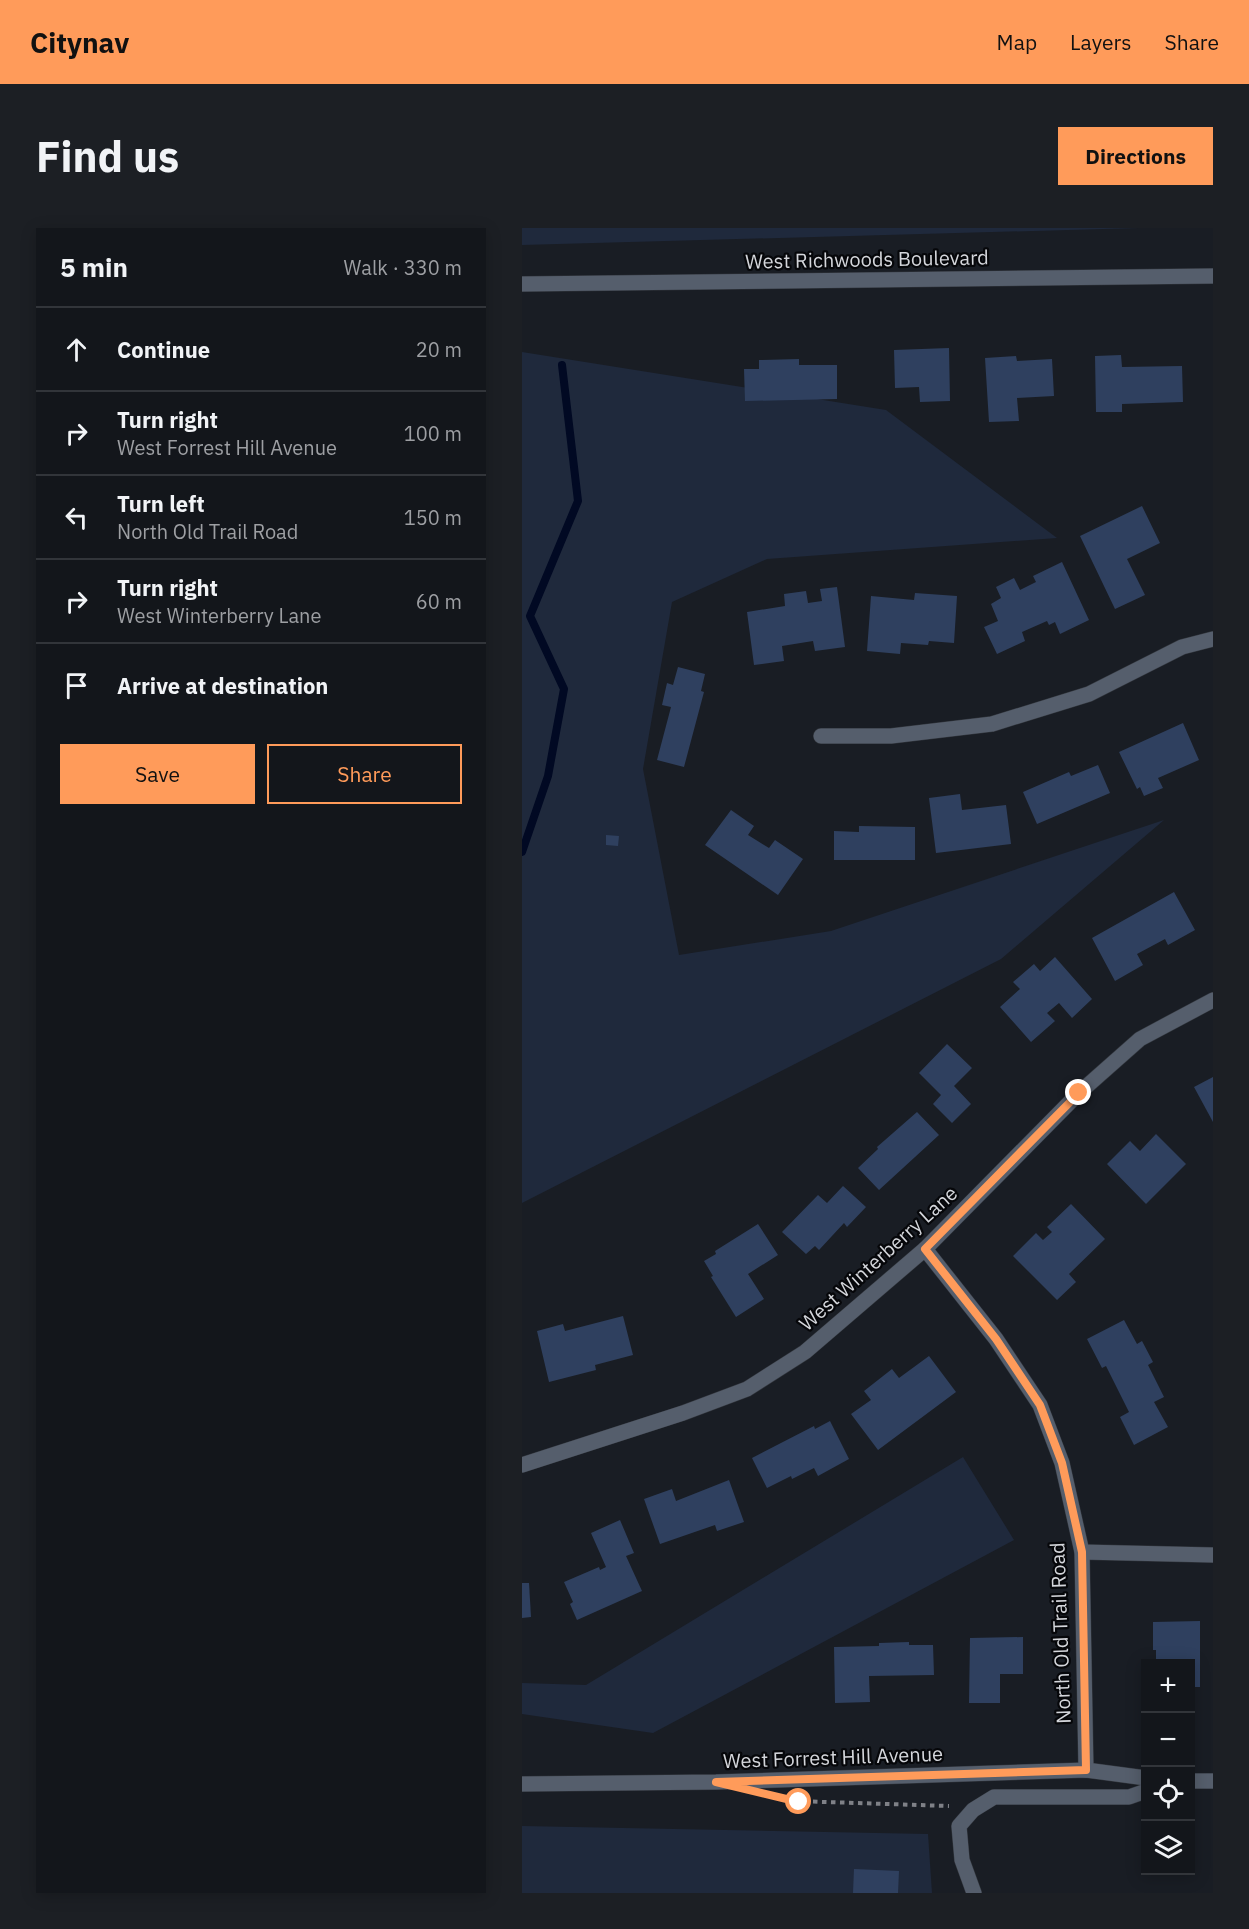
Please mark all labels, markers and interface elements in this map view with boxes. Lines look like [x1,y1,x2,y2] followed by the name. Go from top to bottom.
[30,24,129,61] text: Citynav
[997,28,1037,56] text: Map
[1070,28,1132,56] text: Layers
[1165,28,1219,56] text: Share
[1058,127,1213,185] button: Directions
[36,129,179,184] text: Find us
[745,243,989,275] street label: West Richwoods Boulevard
[60,250,128,284] text: 5 min
[344,254,462,281] text: Walk · 330 m
[60,333,93,366] icon: ahead
[117,335,210,364] text: Continue
[416,336,462,363] text: 20 m
[117,405,218,434] text: Turn right
[60,417,93,450] icon: right
[404,420,462,447] text: 100 m
[117,434,337,461] text: West Forrest Hill Avenue
[117,489,205,518] text: Turn left
[60,501,93,534] icon: left
[404,504,462,531] text: 150 m
[117,518,298,545] text: North Old Trail Road
[117,573,218,602] text: Turn right
[60,585,93,618] icon: right
[416,588,462,615] text: 60 m
[117,602,321,629] text: West Winterberry Lane
[60,669,93,702] icon: arrive
[117,671,328,700] text: Arrive at destination
[60,744,255,804] button: Save
[267,744,462,804] button: Share
[1065,1079,1091,1105] route end
[793,1180,963,1336] street label: West Winterberry Lane
[1043,1542,1077,1724] street label: North Old Trail Road
[1141,1659,1195,1875] map controls
[1141,1659,1195,1713] button: +
[1141,1713,1195,1767] button: −
[723,1740,943,1774] street label: West Forrest Hill Avenue
[1141,1767,1195,1821] button: locate
[785,1788,811,1814] route start
[1141,1821,1195,1875] button: layers

